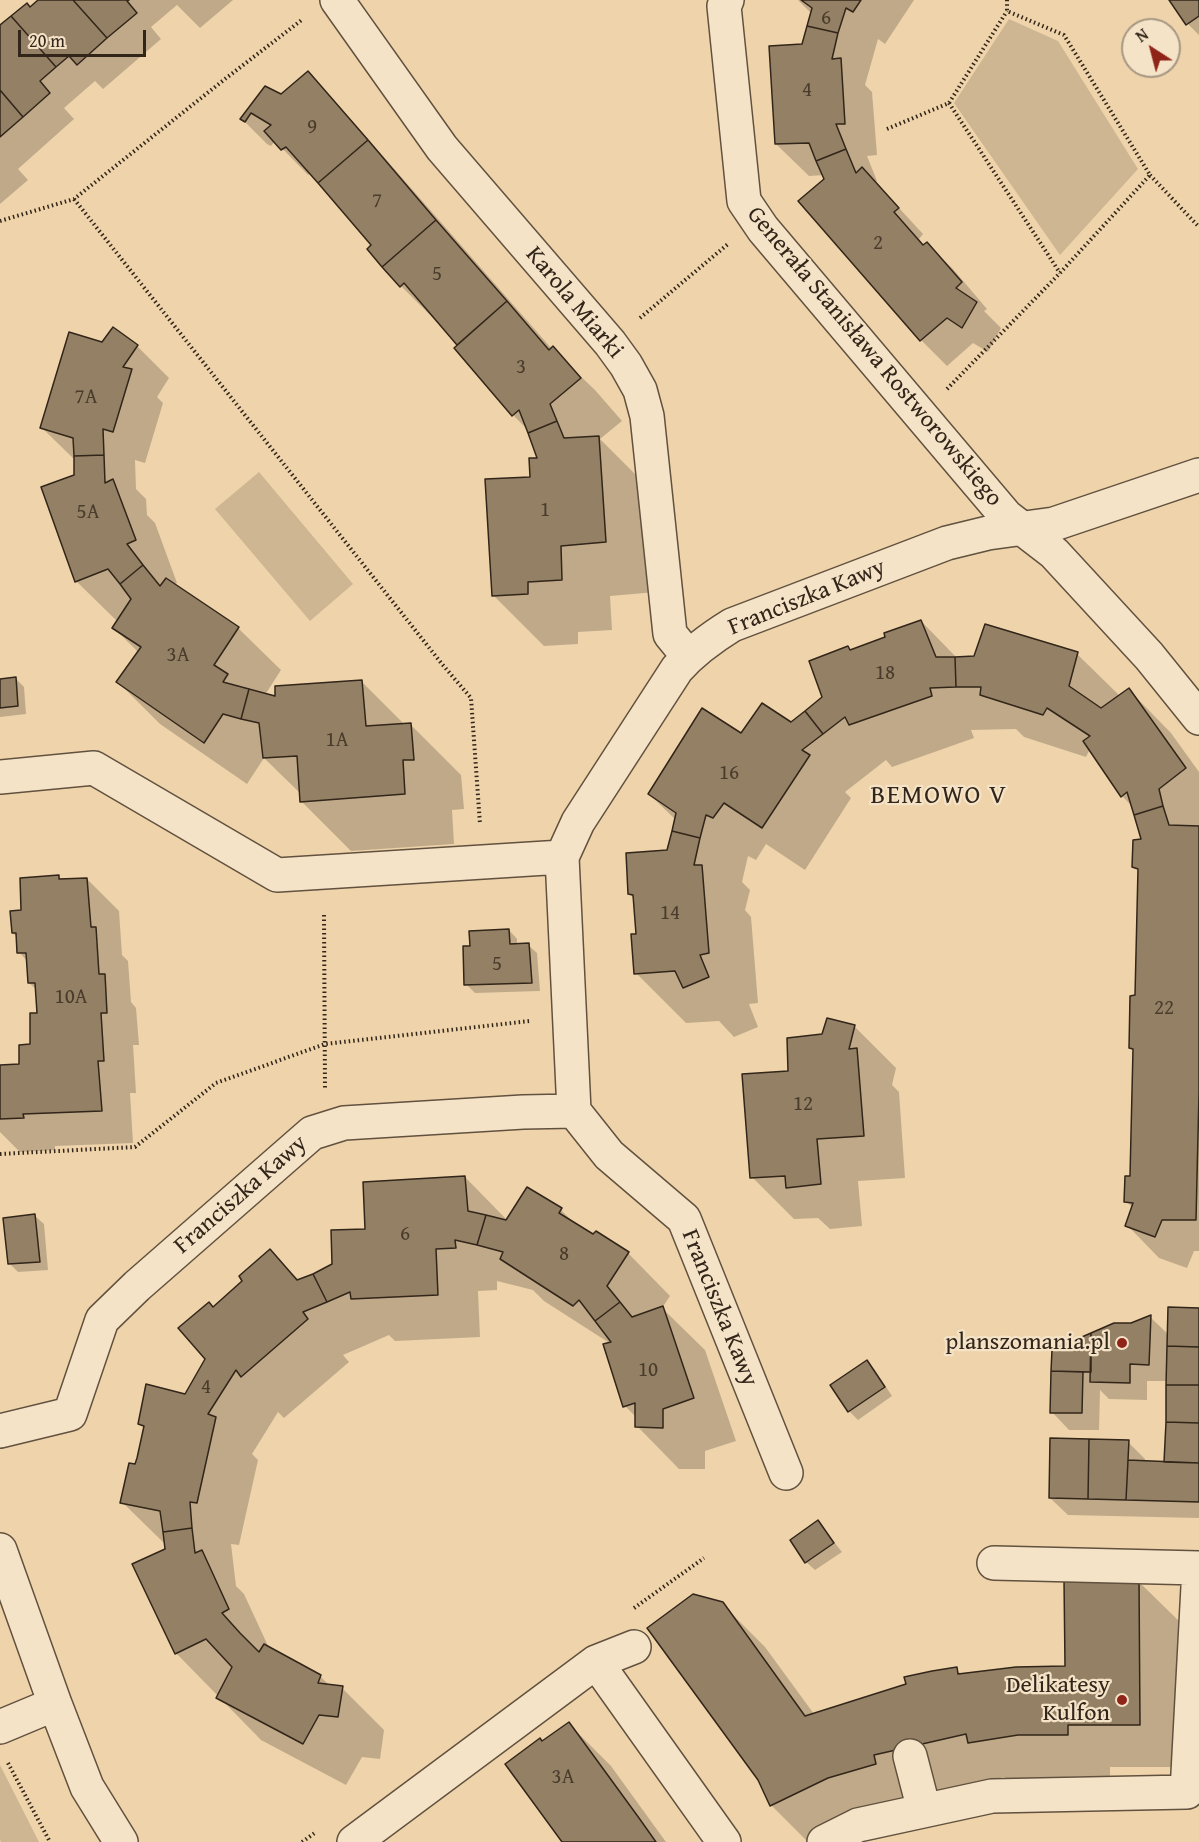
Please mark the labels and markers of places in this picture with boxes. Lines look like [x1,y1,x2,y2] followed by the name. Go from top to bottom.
[945,1329,1110,1357] place label: planszomania.pl
[1115,1336,1129,1350] marker: planszomania.pl
[1006,1672,1110,1728] place label: Delikatesy Kulfon
[1115,1693,1129,1707] marker: Delikatesy Kulfon

